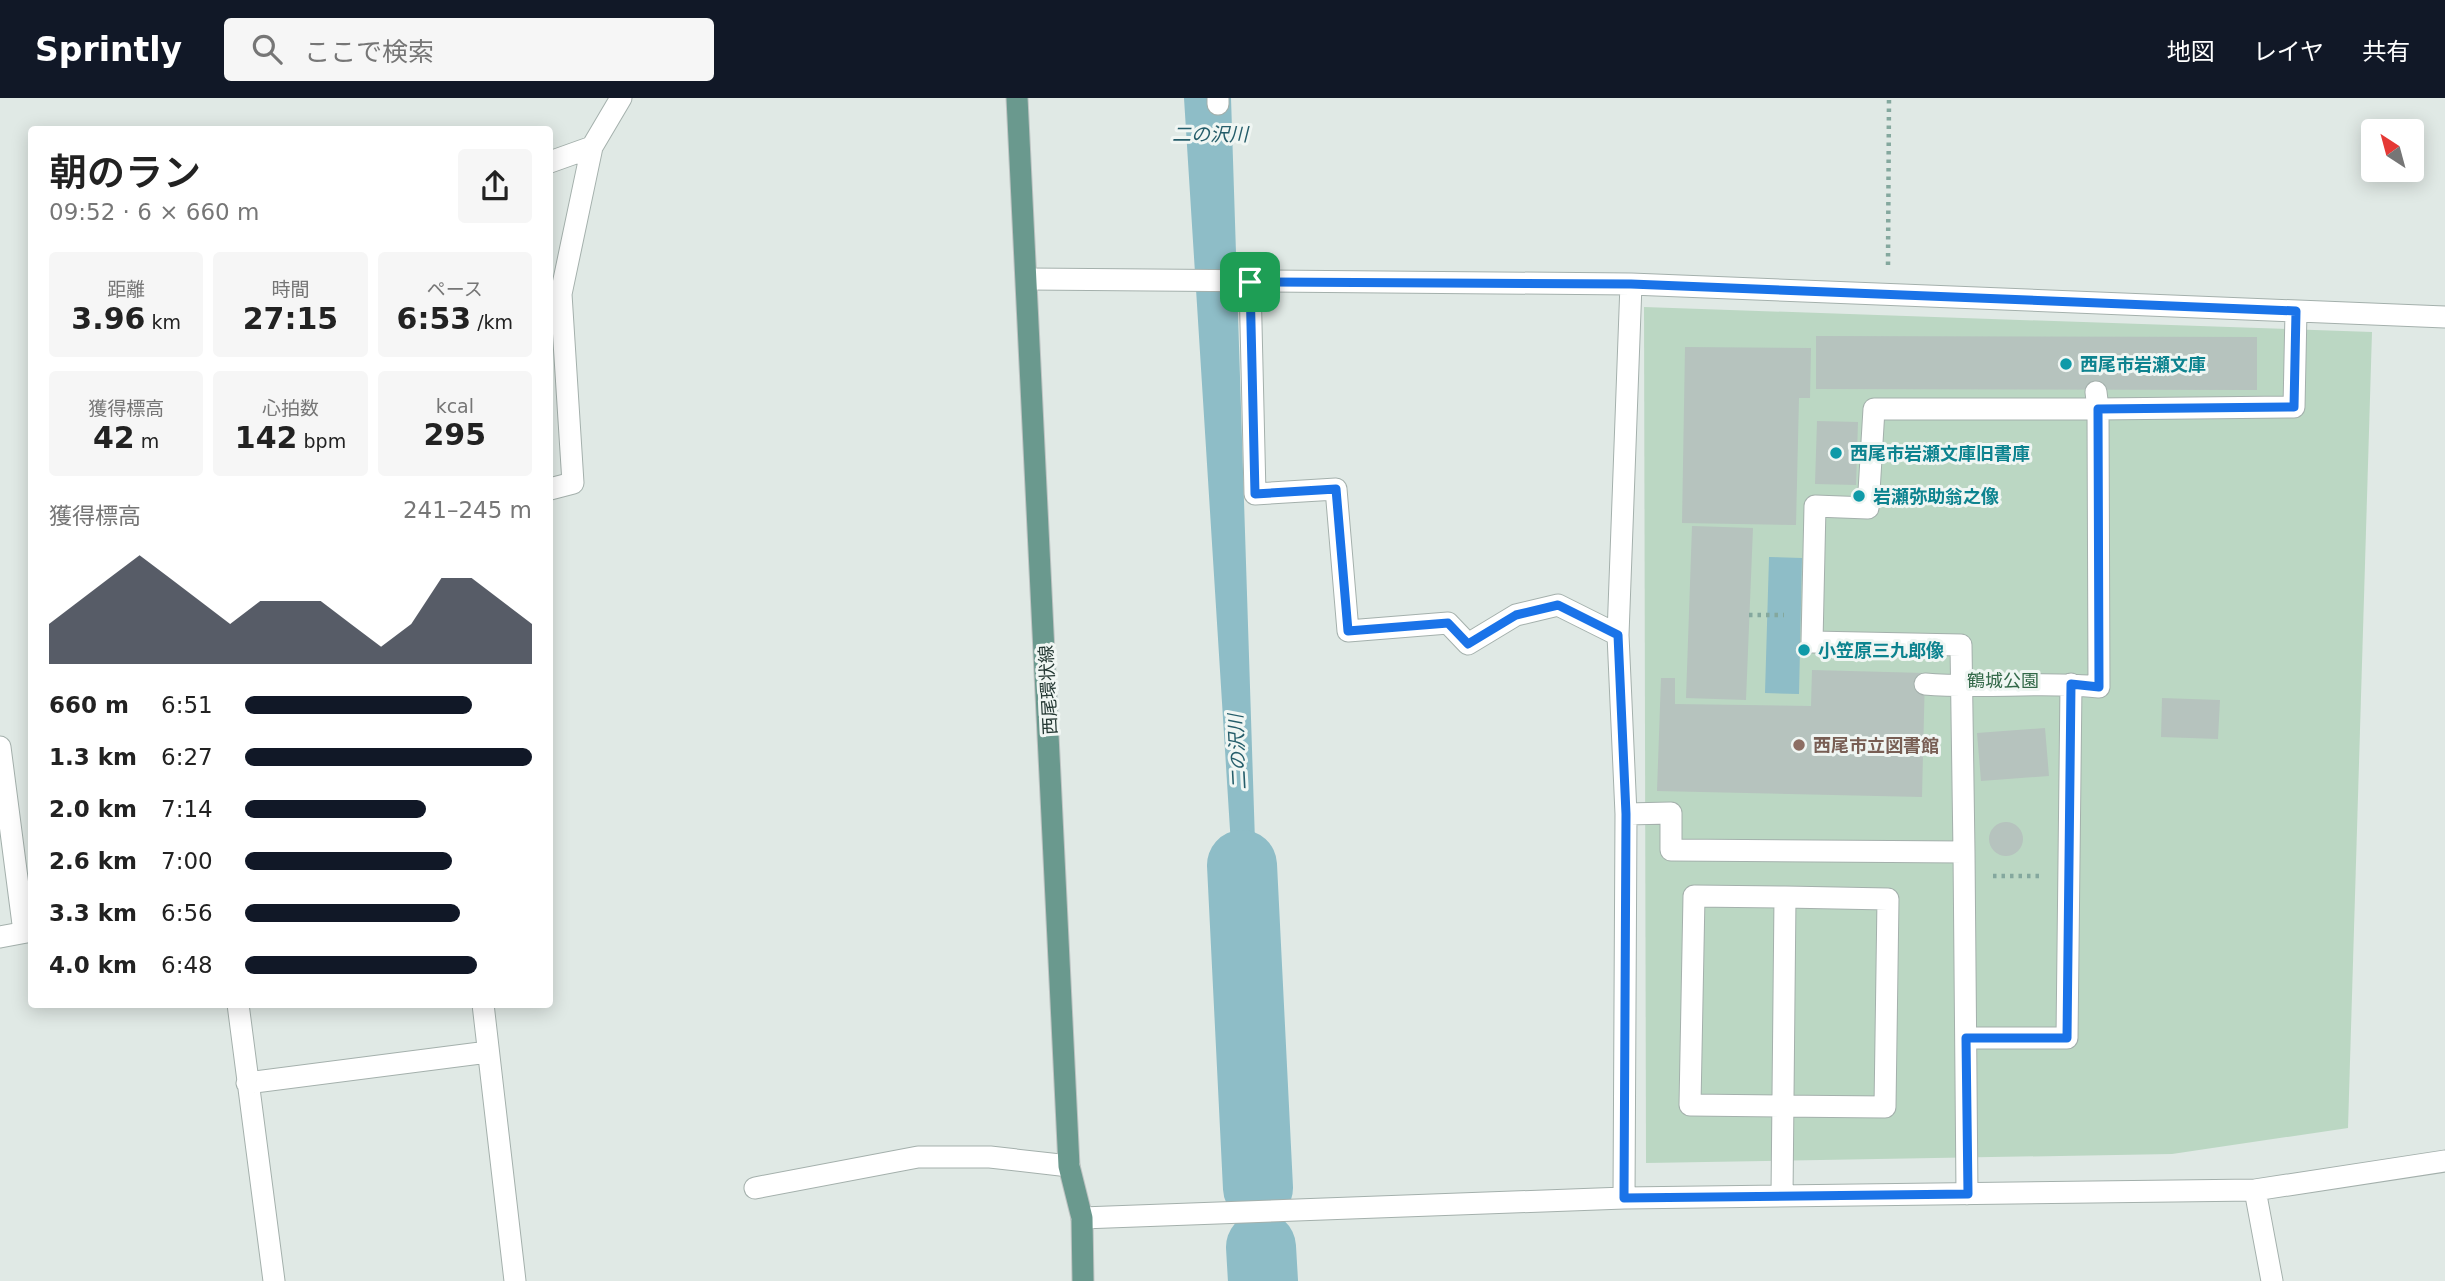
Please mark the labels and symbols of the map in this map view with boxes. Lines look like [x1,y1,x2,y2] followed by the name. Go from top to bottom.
[2361,119,2424,182] north arrow
[1172,123,1250,145] water label: 二の沢川
[1220,252,1280,312] pin
[2080,354,2206,375] place label: 西尾市岩瀬文庫
[2058,356,2074,372] marker: 西尾市岩瀬文庫
[1850,443,2030,464] place label: 西尾市岩瀬文庫旧書庫
[1828,445,1844,461] marker: 西尾市岩瀬文庫旧書庫
[1873,486,1999,507] place label: 岩瀬弥助翁之像
[1851,488,1867,504] marker: 岩瀬弥助翁之像
[1818,640,1944,661] place label: 小笠原三九郎像
[1796,642,1812,658] marker: 小笠原三九郎像
[1035,645,1061,735] street label: 西尾環状線
[1967,670,2039,691] park label: 鶴城公園
[1224,711,1250,791] water label: 二の沢川
[1813,735,1939,756] place label: 西尾市立図書館
[1791,737,1807,753] marker: 西尾市立図書館

